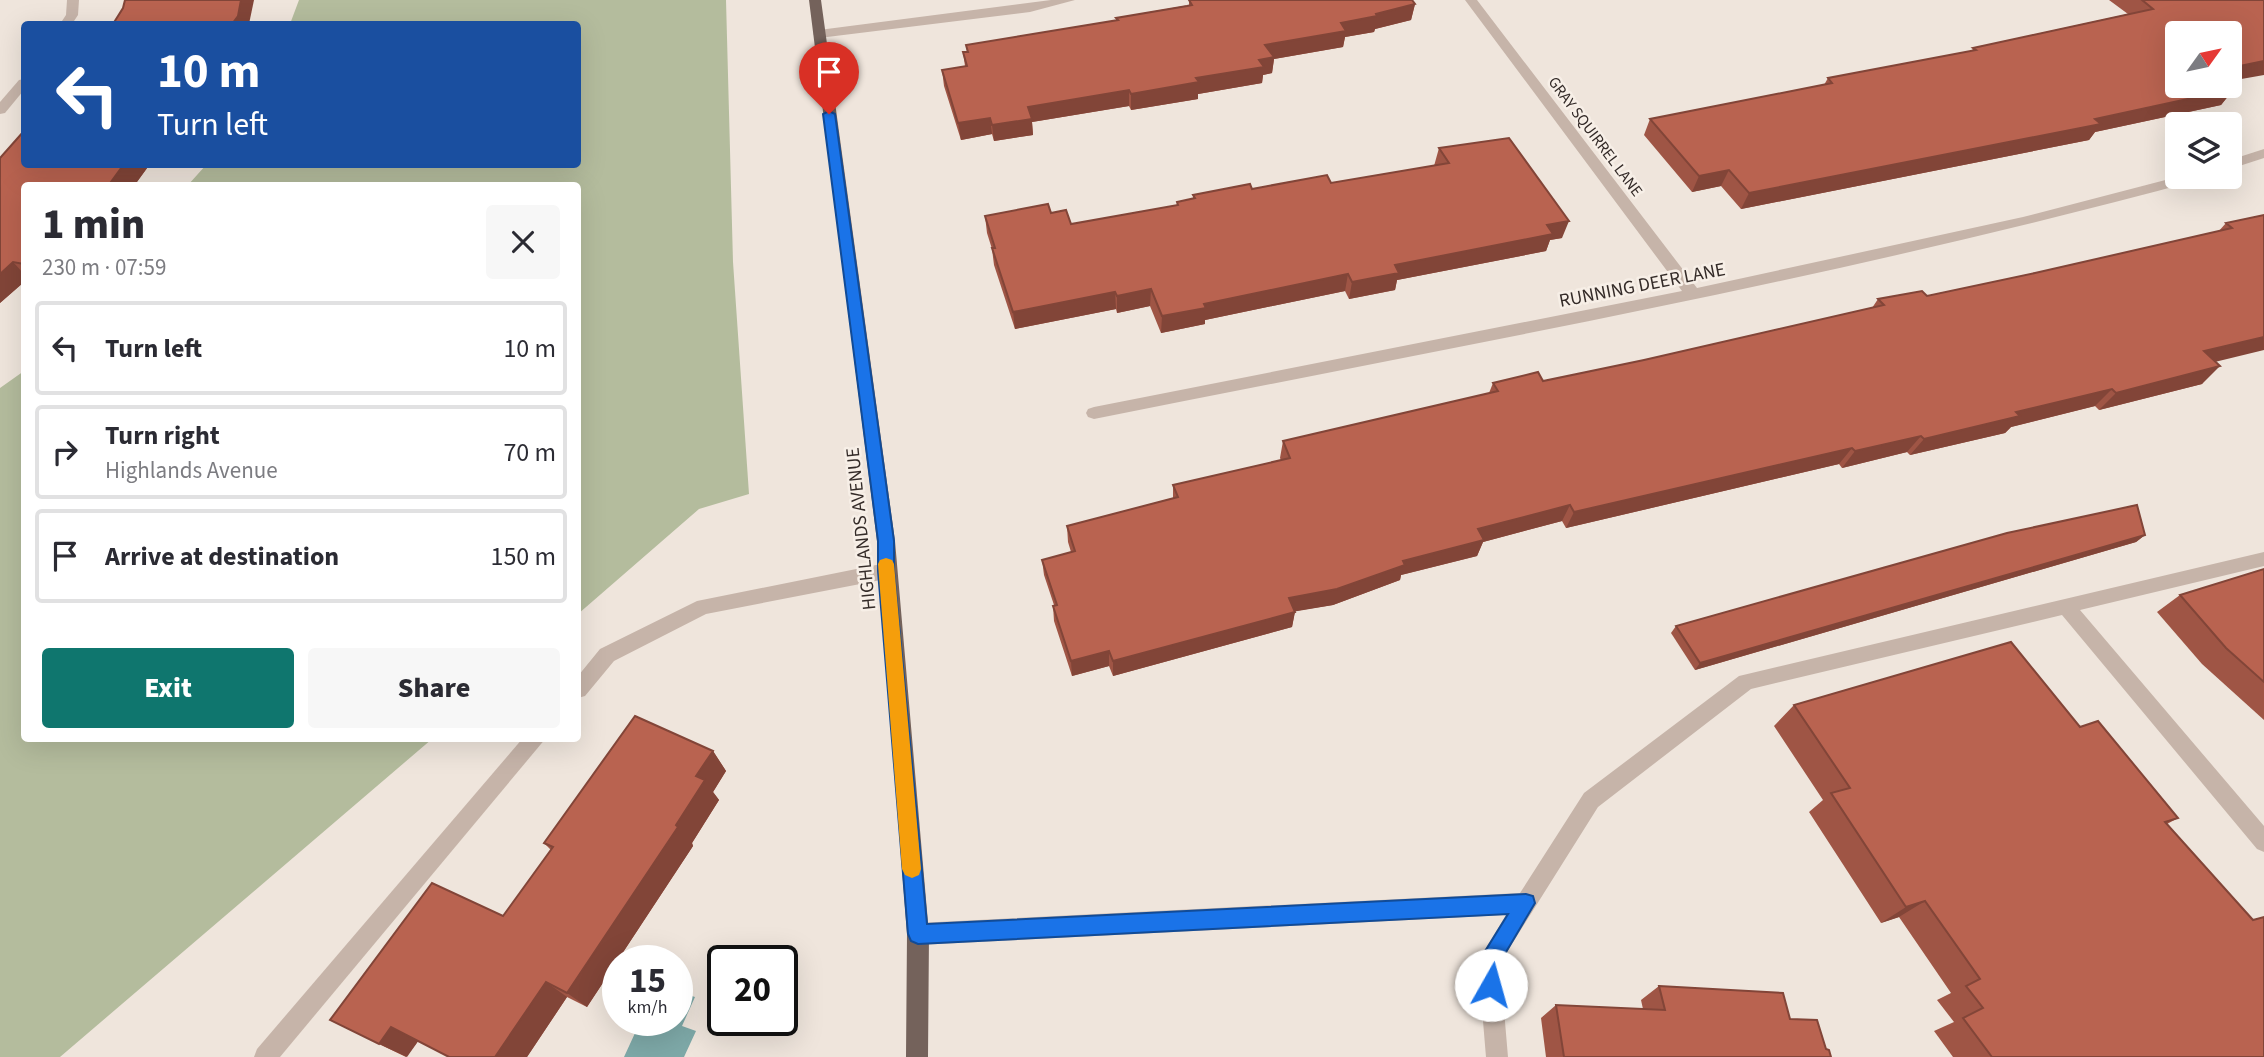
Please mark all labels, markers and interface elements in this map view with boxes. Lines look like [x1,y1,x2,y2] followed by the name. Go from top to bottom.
[2165,21,2242,98] north arrow
[2165,21,2242,189] map controls
[157,37,261,107] text: 10 m
[799,42,859,114] pin
[42,49,133,140] icon: left
[810,53,848,91] icon: arrive
[1543,72,1648,201] street label: GRAY SQUIRREL LANE
[157,102,268,148] text: Turn left
[2165,112,2242,189] button: layers
[42,195,145,255] text: 1 min
[486,205,560,279] button: close
[42,251,166,284] text: 230 m · 07:59
[1557,256,1728,315] street label: RUNNING DEER LANE
[46,329,84,367] icon: left
[105,330,202,367] text: Turn left
[503,330,556,367] text: 10 m
[105,417,220,454] text: Turn right
[46,433,84,471] icon: right
[503,434,556,471] text: 70 m
[840,446,883,612] street label: HIGHLANDS AVENUE
[105,454,278,487] text: Highlands Avenue
[46,537,84,575] icon: arrive
[105,538,339,575] text: Arrive at destination
[490,538,556,575] text: 150 m
[42,648,294,728] button: Exit
[308,648,560,728] button: Share
[707,945,798,1036] speed limit sign: 20
[1454,948,1528,1022] position arrow
[629,956,666,1006] text: 15
[628,995,667,1020] text: km/h

